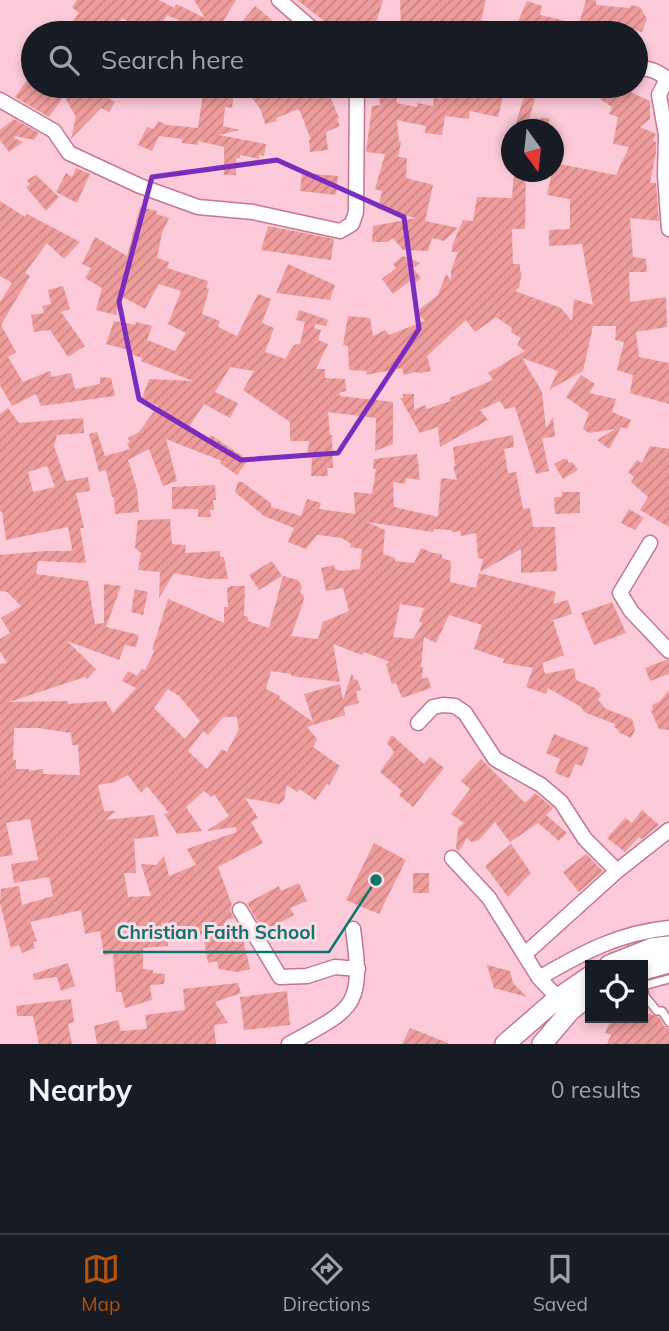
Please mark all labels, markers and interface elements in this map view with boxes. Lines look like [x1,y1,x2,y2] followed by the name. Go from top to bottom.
[21,21,648,98] search box
[45,41,83,79] icon: search
[101,43,244,76] text: Search here
[501,119,564,182] north arrow
[103,912,329,952] callout: Christian Faith School
[117,920,315,944] text: Christian Faith School
[585,960,648,1023] map controls
[585,960,648,1023] button: locate
[28,1071,132,1109] text: Nearby
[551,1075,641,1104] text: 0 results
[81,1250,120,1316] tab: Map
[283,1250,371,1316] tab: Directions
[533,1250,588,1316] tab: Saved

